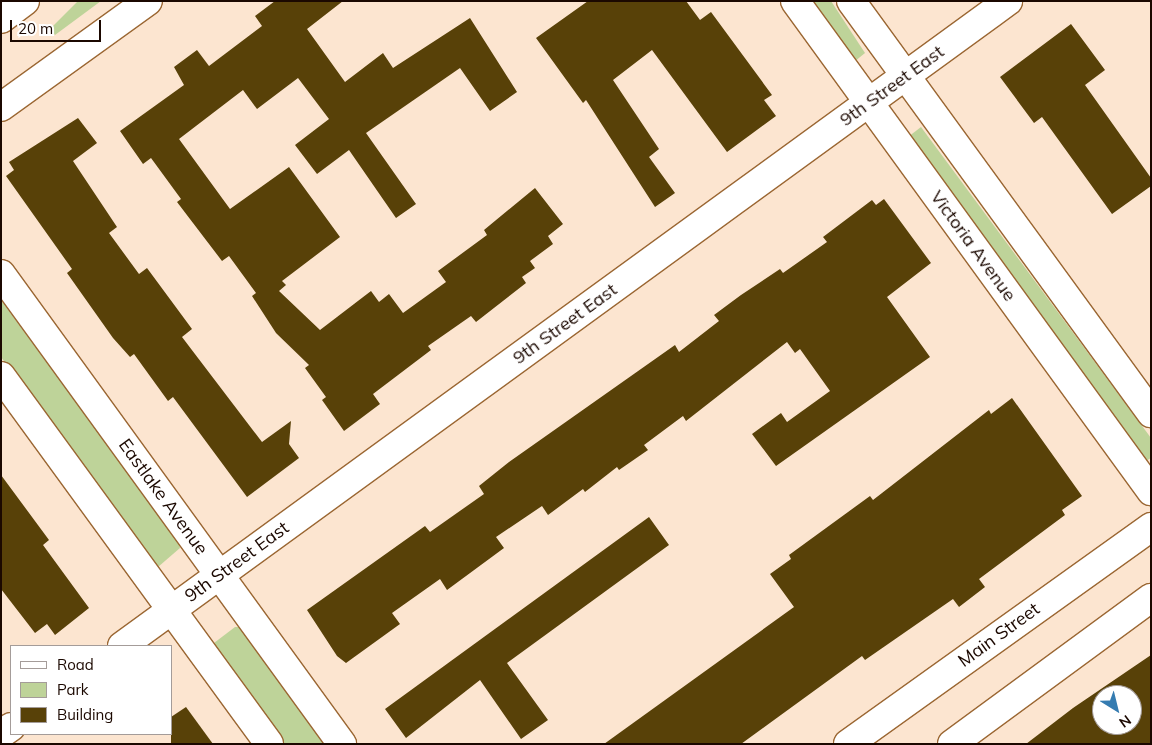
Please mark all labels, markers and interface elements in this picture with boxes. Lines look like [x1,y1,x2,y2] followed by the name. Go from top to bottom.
[12,10,104,42] scale bar
[18,19,53,38] text: 20 m
[836,41,948,131] street label: 9th Street East
[926,187,1020,305] street label: Victoria Avenue
[509,279,621,369] street label: 9th Street East
[114,435,212,559] street label: Eastlake Avenue
[181,517,293,607] street label: 9th Street East
[954,598,1044,672] street label: Main Street
[10,645,172,735] legend
[57,655,94,674] text: Road
[57,680,89,699] text: Park
[1092,685,1142,735] north arrow
[57,705,113,724] text: Building
[1116,711,1135,732] text: N

